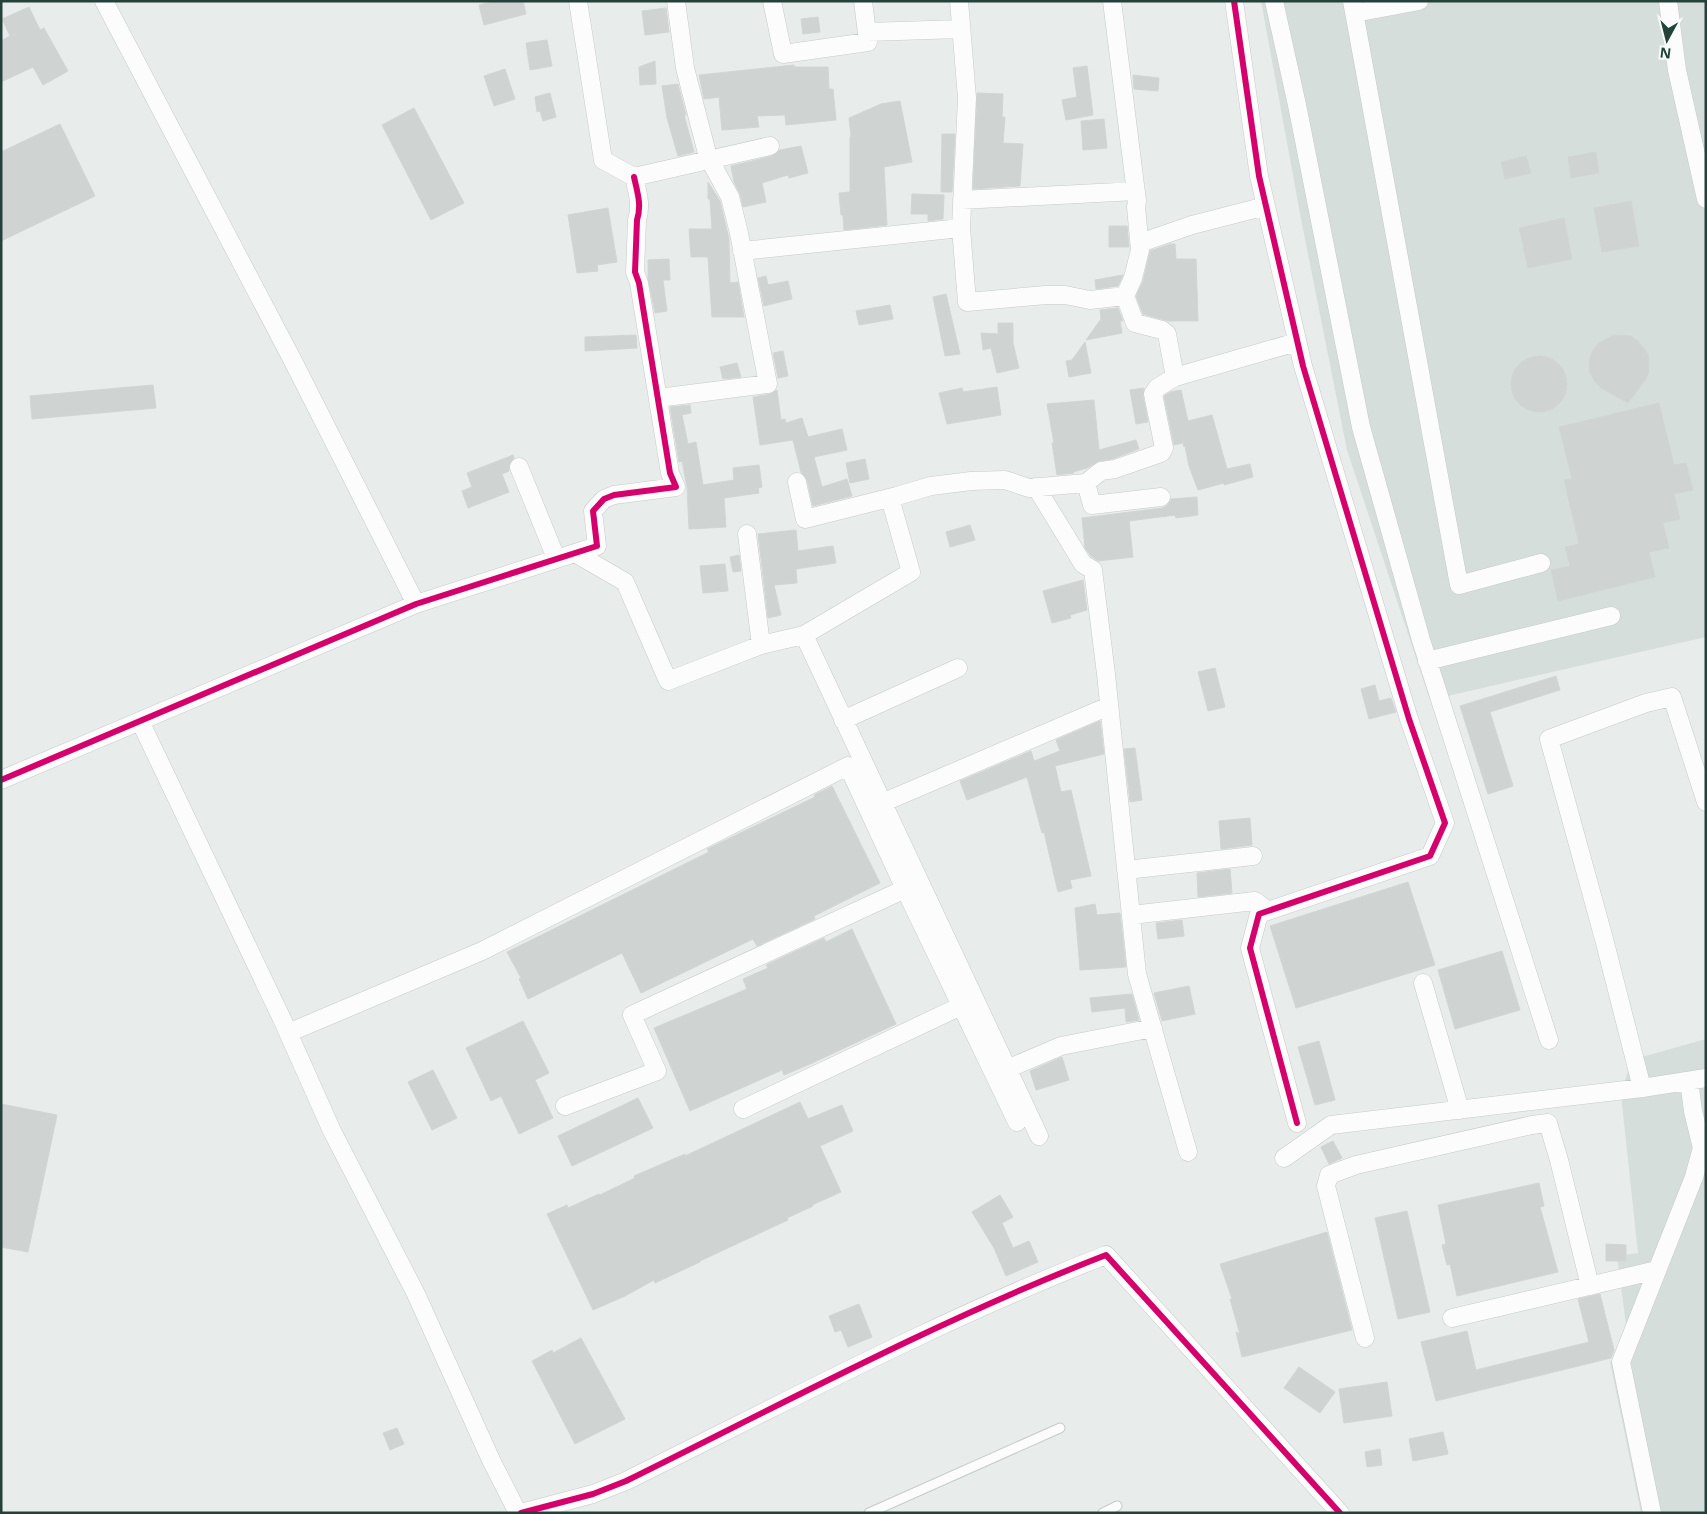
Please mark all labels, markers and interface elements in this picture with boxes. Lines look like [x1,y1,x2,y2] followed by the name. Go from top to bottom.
[1642,15,1692,65] north arrow
[1659,43,1672,64] text: N

